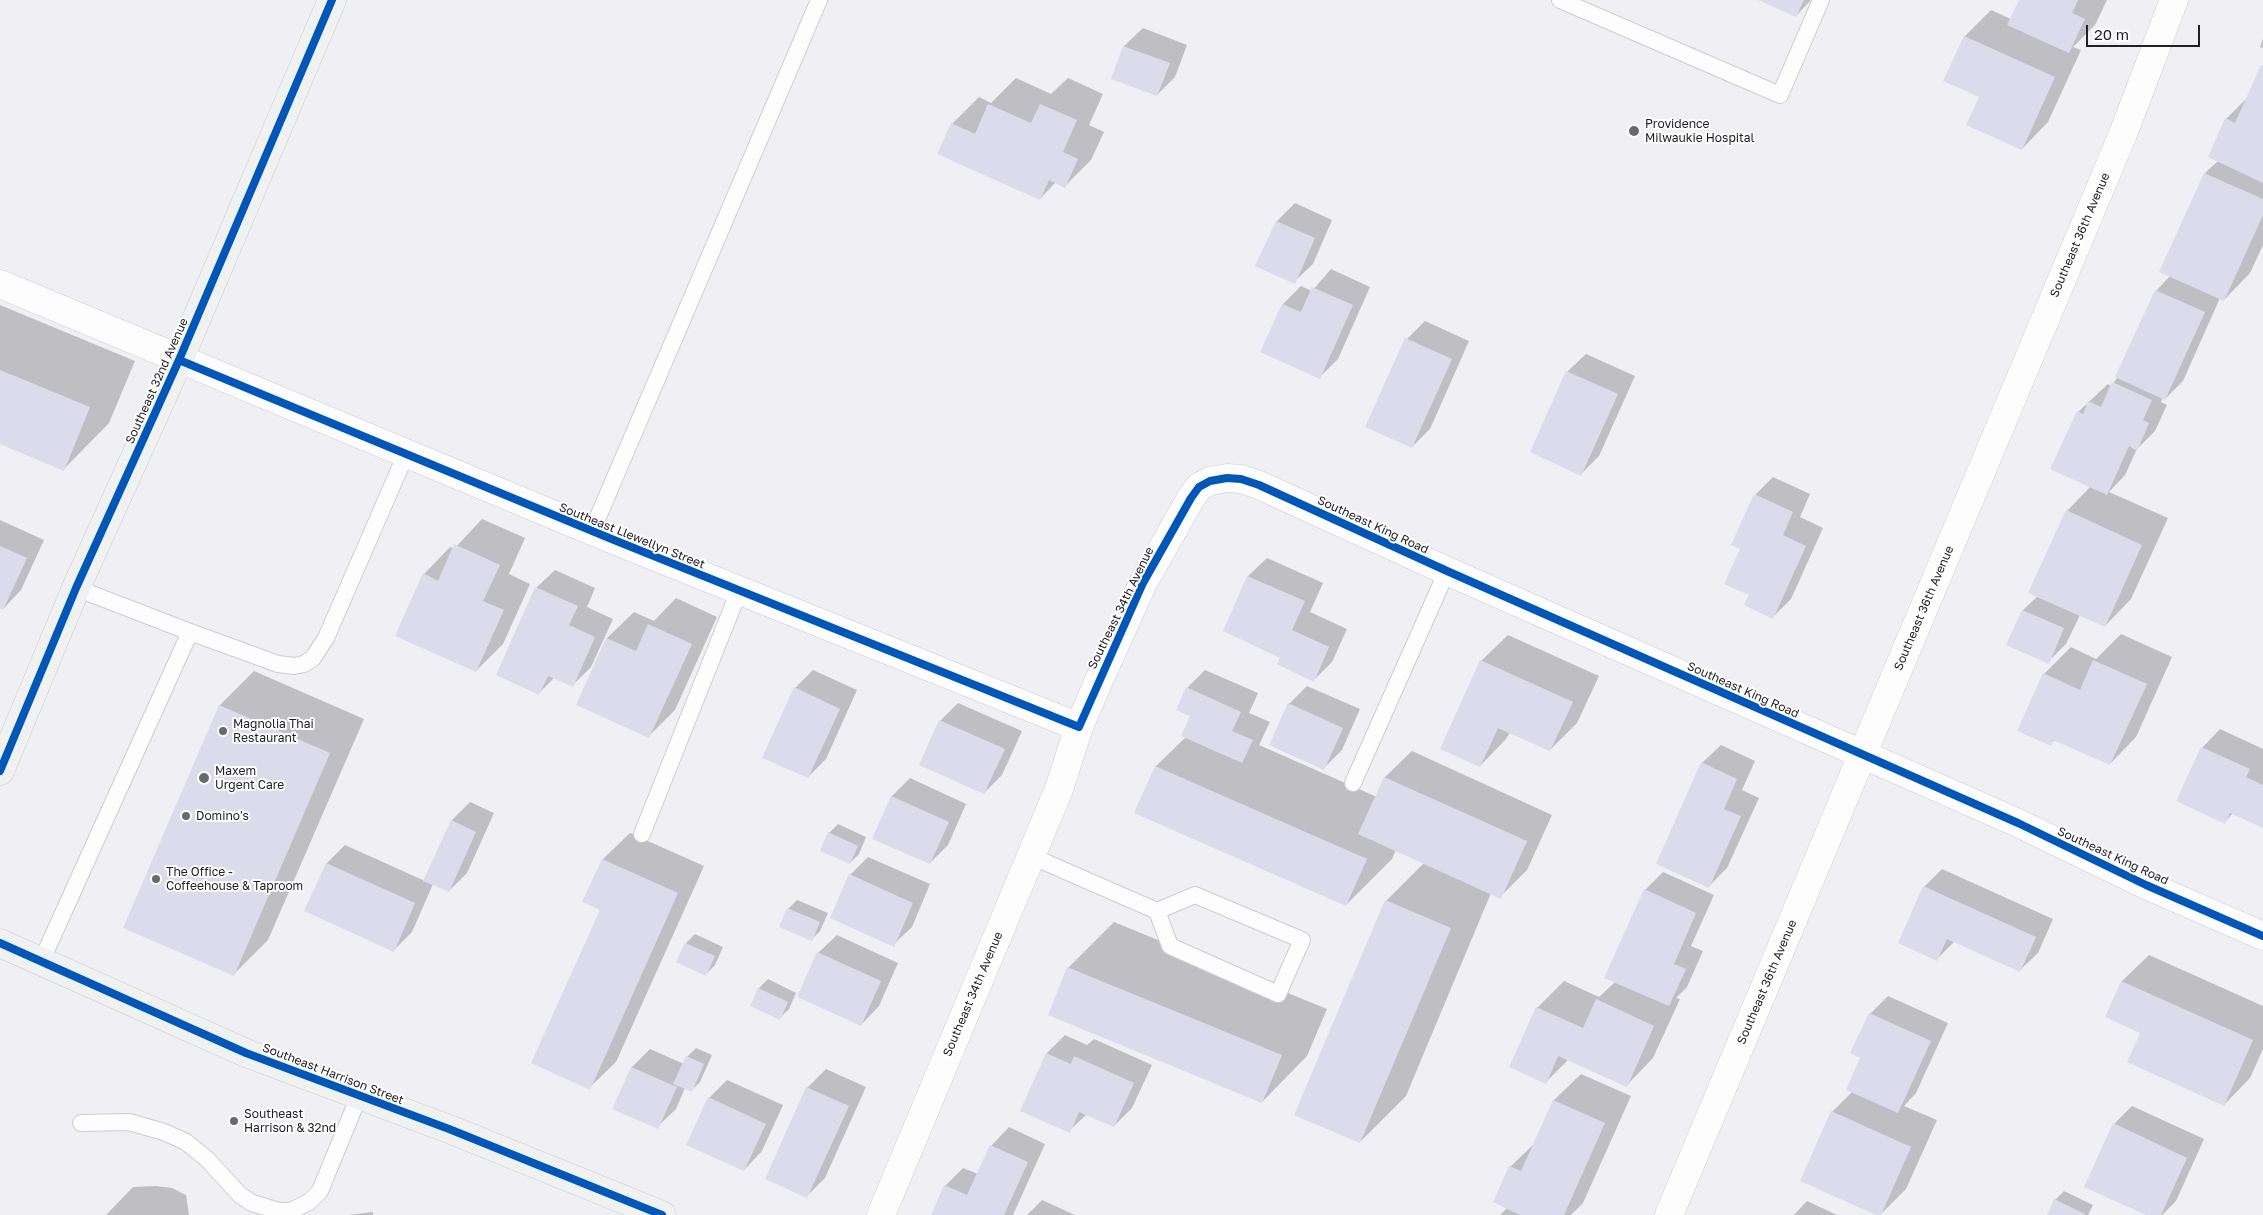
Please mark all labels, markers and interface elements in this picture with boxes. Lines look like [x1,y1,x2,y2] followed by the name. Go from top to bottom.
[2088,15,2202,47] scale bar
[2094,25,2129,43] text: 20 m
[1645,117,1754,145] place label: Providence Milwaukie Hospital
[1627,124,1641,138] marker: Providence Milwaukie Hospital
[2047,170,2113,300] street label: Southeast 36th Avenue
[123,316,191,446] street label: Southeast 32nd Avenue
[1315,493,1431,557] street label: Southeast King Road
[557,500,707,572] street label: Southeast Llewellyn Street
[1891,543,1957,673] street label: Southeast 36th Avenue
[1085,545,1157,671] street label: Southeast 34th Avenue
[1685,659,1801,721] street label: Southeast King Road
[233,717,314,745] place label: Magnolia Thai Restaurant
[217,725,229,737] marker: Magnolia Thai Restaurant
[215,764,284,792] place label: Maxem Urgent Care
[197,771,211,785] marker: Maxem Urgent Care
[196,809,249,823] place label: Domino's
[180,810,192,822] marker: Domino's
[2055,824,2171,888] street label: Southeast King Road
[166,865,303,893] place label: The Office - Coffeehouse & Taproom
[150,873,162,885] marker: The Office - Coffeehouse & Taproom
[1734,917,1800,1047] street label: Southeast 36th Avenue
[940,929,1006,1059] street label: Southeast 34th Avenue
[260,1040,406,1108] street label: Southeast Harrison Street
[244,1107,336,1135] place label: Southeast Harrison & 32nd
[228,1115,240,1127] marker: Southeast Harrison & 32nd

